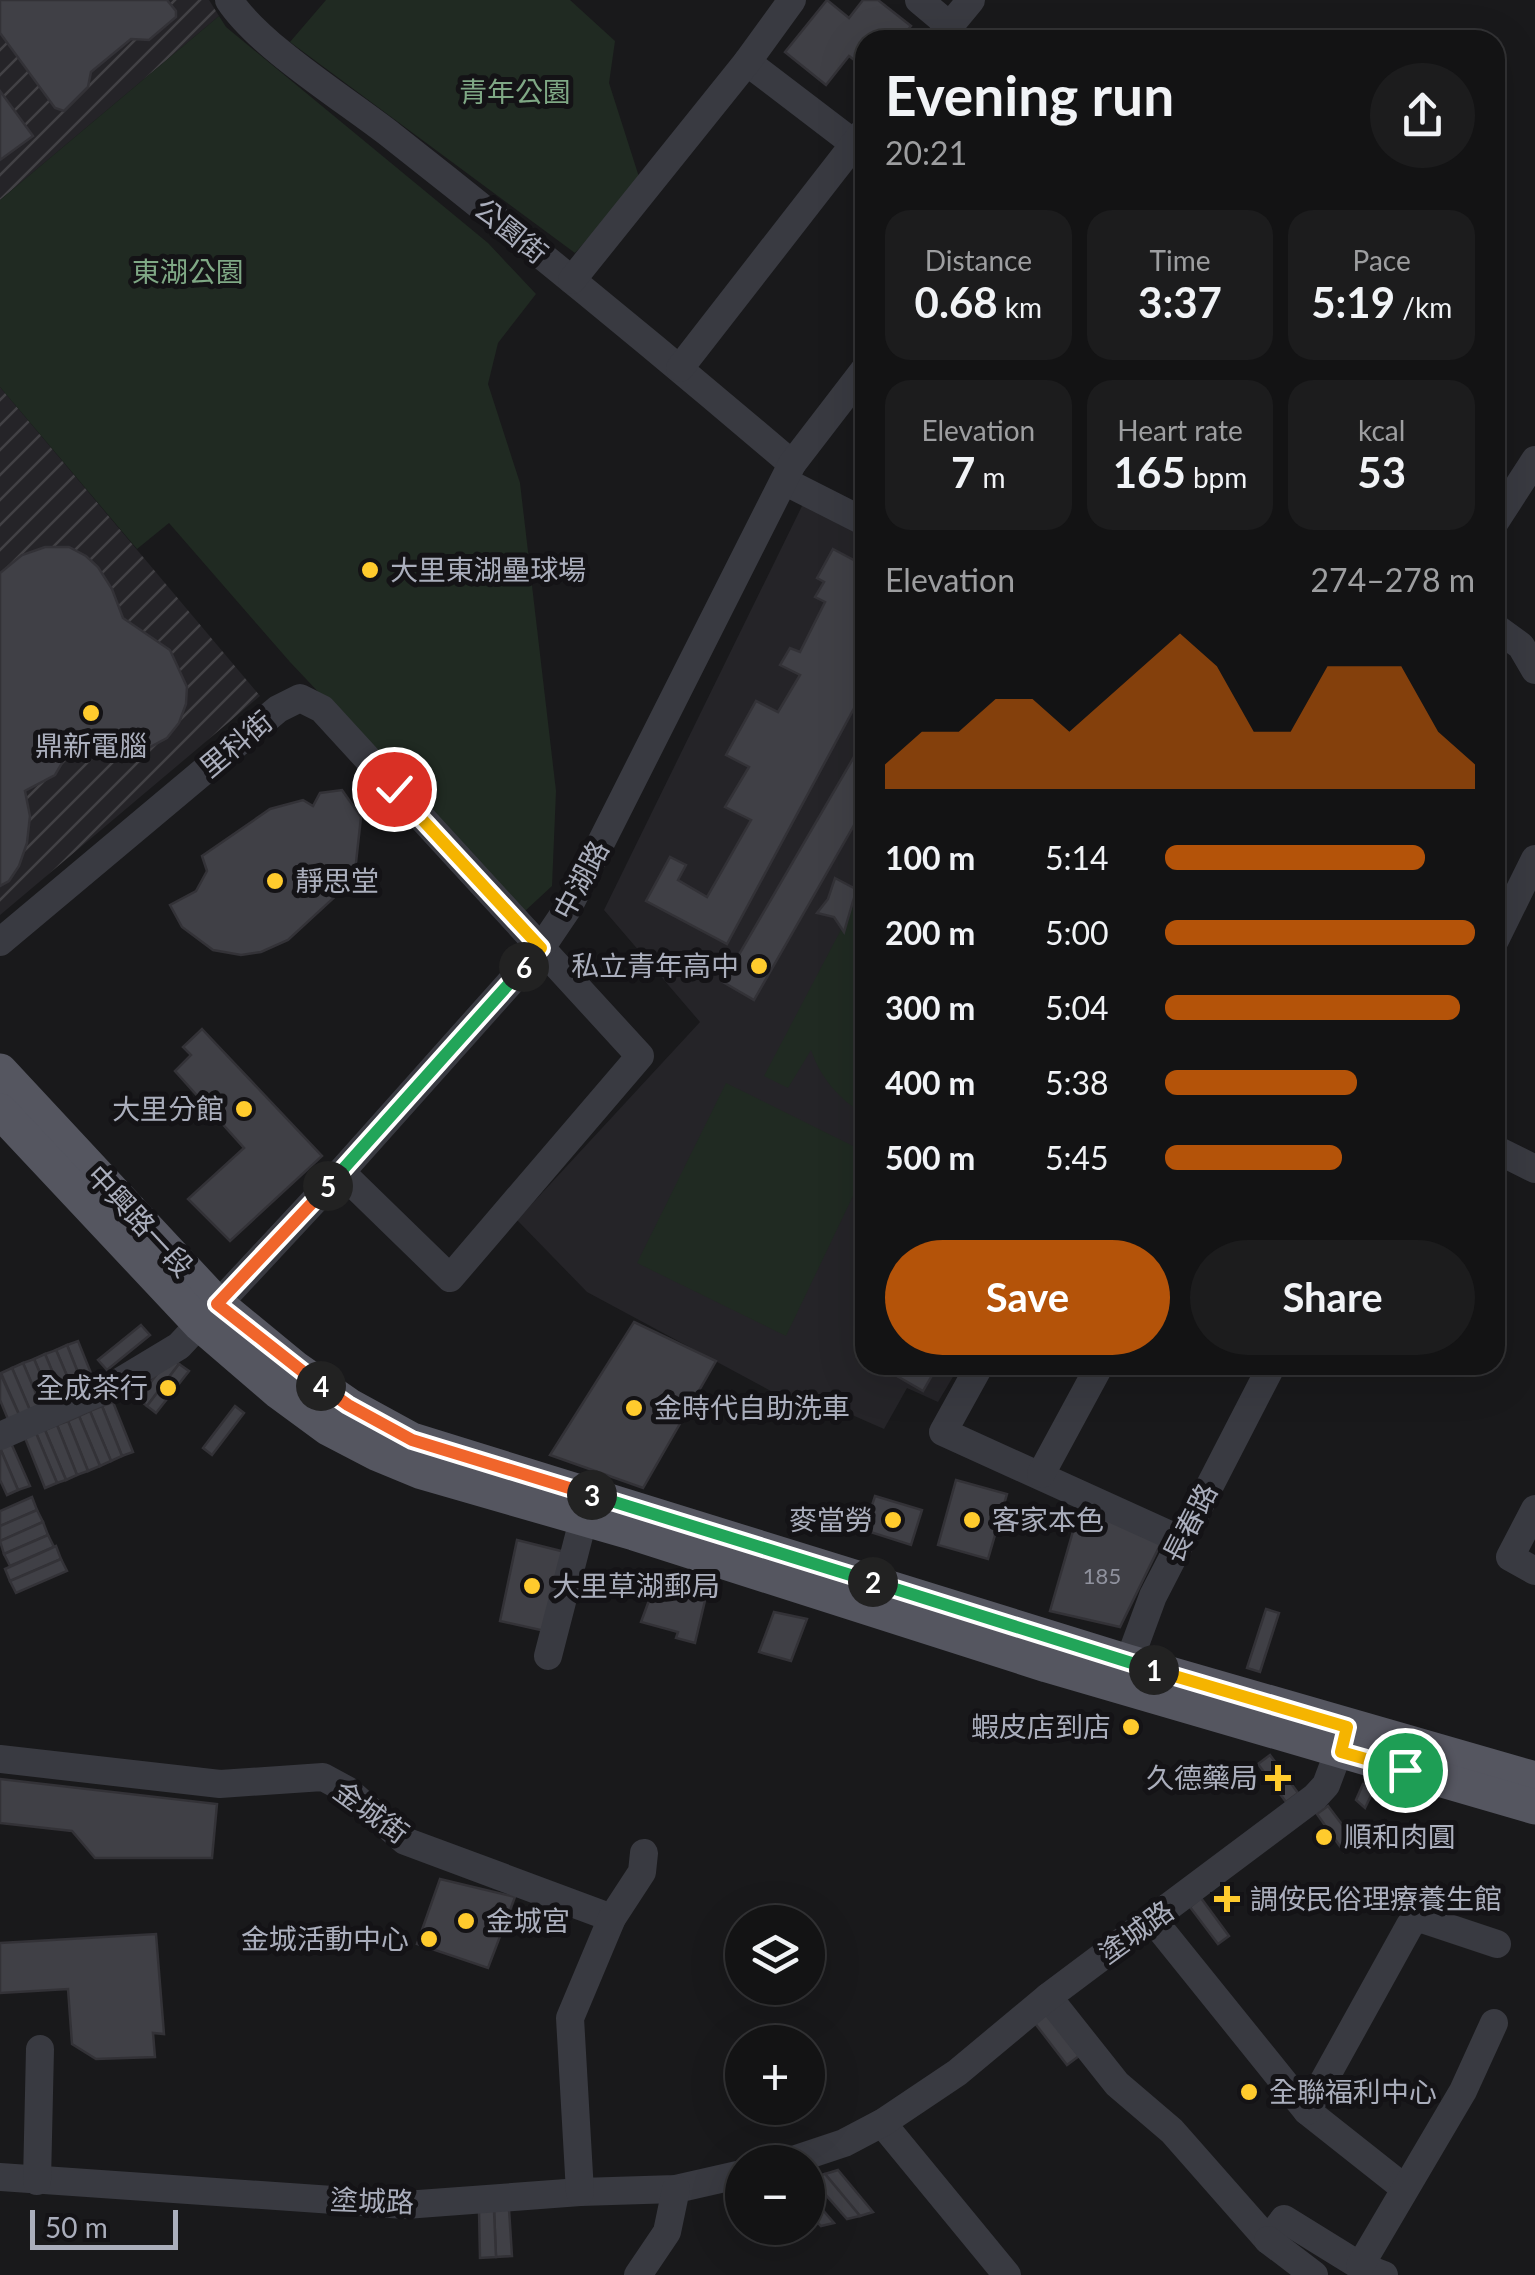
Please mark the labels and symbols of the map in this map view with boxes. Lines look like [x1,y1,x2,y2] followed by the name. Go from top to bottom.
[459,74,571,108] park label: 青年公園
[468,191,555,270] street label: 公園街
[132,254,244,288] park label: 東湖公園
[390,552,586,586] place label: 大里東湖壘球場
[359,559,381,581] marker: 大里東湖壘球場
[80,702,102,724] marker: 鼎新電腦
[192,703,278,783] street label: 里科街
[35,728,147,762] place label: 鼎新電腦
[352,747,437,832] pin
[545,834,615,925] street label: 中湖路
[295,863,379,897] place label: 靜思堂
[264,870,286,892] marker: 靜思堂
[499,942,549,992] pin: 6
[571,948,739,982] place label: 私立青年高中
[748,955,770,977] marker: 私立青年高中
[112,1091,224,1125] place label: 大里分館
[233,1098,255,1120] marker: 大里分館
[81,1158,201,1283] street label: 中興路一段
[303,1161,353,1211] pin: 5
[296,1361,346,1411] pin: 4
[36,1370,148,1404] place label: 全成茶行
[157,1377,179,1399] marker: 全成茶行
[654,1390,850,1424] place label: 金時代自助洗車
[623,1397,645,1419] marker: 金時代自助洗車
[567,1470,617,1520] pin: 3
[1155,1477,1223,1568] street label: 長春路
[789,1502,873,1536] place label: 麥當勞
[992,1502,1104,1536] place label: 客家本色
[882,1509,904,1531] marker: 麥當勞
[961,1509,983,1531] marker: 客家本色
[848,1557,898,1607] pin: 2
[1083,1562,1121,1589] house number: 185
[552,1568,720,1602] place label: 大里草湖郵局
[521,1575,543,1597] marker: 大里草湖郵局
[1129,1645,1179,1695] pin: 1
[971,1709,1111,1743] place label: 蝦皮店到店
[1120,1716,1142,1738] marker: 蝦皮店到店
[1363,1728,1448,1813] pin
[1146,1760,1258,1794] place label: 久德藥局
[1267,1767,1289,1789] marker: 久德藥局
[328,1773,416,1850] street label: 金城街
[1344,1819,1456,1853] place label: 順和肉圓
[1313,1826,1335,1848] marker: 順和肉圓
[1250,1881,1502,1915] place label: 調侒民俗理療養生館
[1214,1886,1240,1912] marker: 調侒民俗理療養生館
[1091,1893,1179,1970] street label: 塗城路
[486,1903,570,1937] place label: 金城宮
[455,1910,477,1932] marker: 金城宮
[241,1921,409,1955] place label: 金城活動中心
[418,1928,440,1950] marker: 金城活動中心
[1269,2074,1437,2108] place label: 全聯福利中心
[1238,2081,1260,2103] marker: 全聯福利中心
[329,2182,415,2218] street label: 塗城路
[30,2205,178,2250] scale bar

